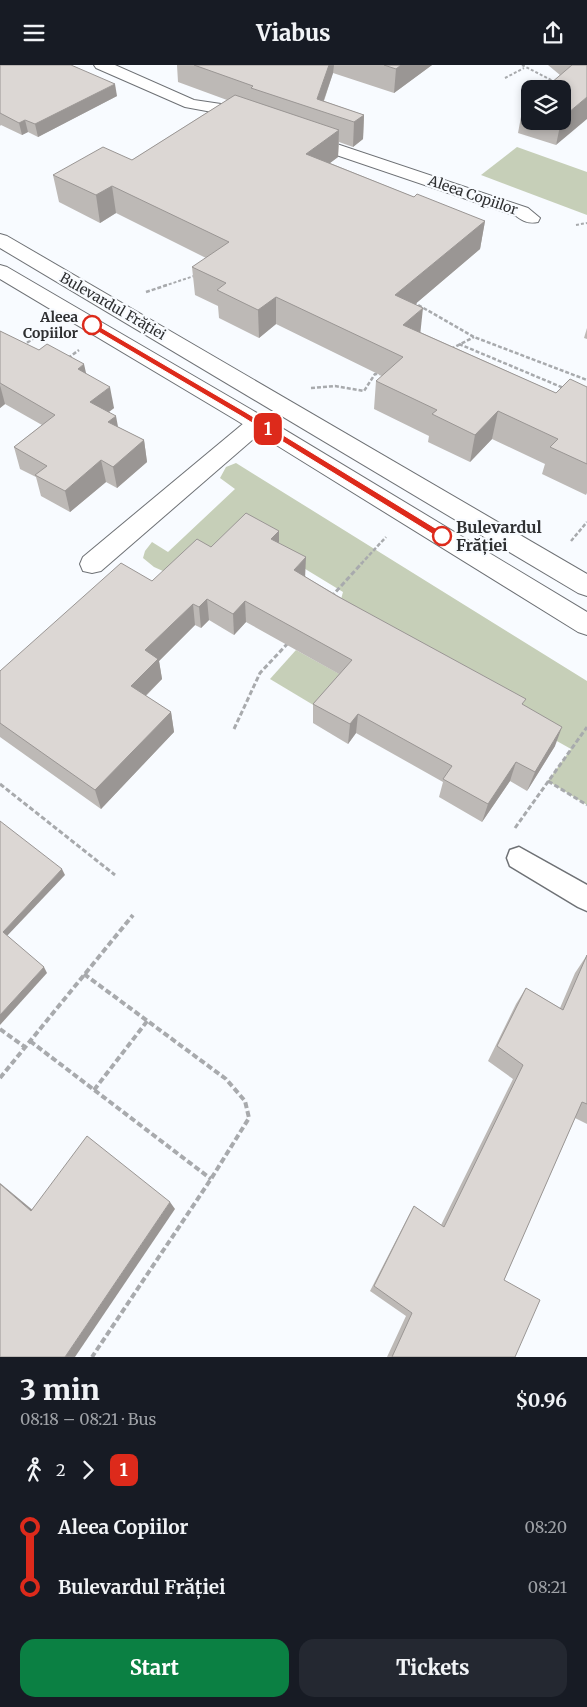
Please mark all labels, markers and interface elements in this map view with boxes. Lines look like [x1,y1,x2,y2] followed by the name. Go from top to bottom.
[20,19,48,47] icon: menu
[256,19,331,47] text: Viabus
[539,19,567,47] icon: share
[521,80,571,130] map controls
[521,80,571,130] button: layers
[425,171,520,219] street label: Aleea Copiilor
[57,268,170,344] street label: Bulevardul Frăției
[23,308,78,342] place label: Aleea Copiilor
[82,315,102,335] marker: Aleea Copiilor
[252,413,284,445] line badge: 1
[264,417,272,440] text: 1
[456,517,542,555] place label: Bulevardul Frăției
[432,526,452,546] marker: Bulevardul Frăției
[20,1372,100,1408] text: 3 min
[515,1388,567,1412] text: $0.96
[20,1409,156,1429] text: 08:18 – 08:21 · Bus
[20,1456,48,1484] icon: walk
[74,1456,102,1484] icon: forward
[120,1458,128,1481] text: 1
[56,1460,66,1480] text: 2
[58,1515,188,1539] text: Aleea Copiilor
[525,1517,567,1537] text: 08:20
[58,1575,226,1599] text: Bulevardul Frăției
[528,1577,567,1597] text: 08:21
[20,1639,289,1697] button: Start
[299,1639,567,1697] button: Tickets

